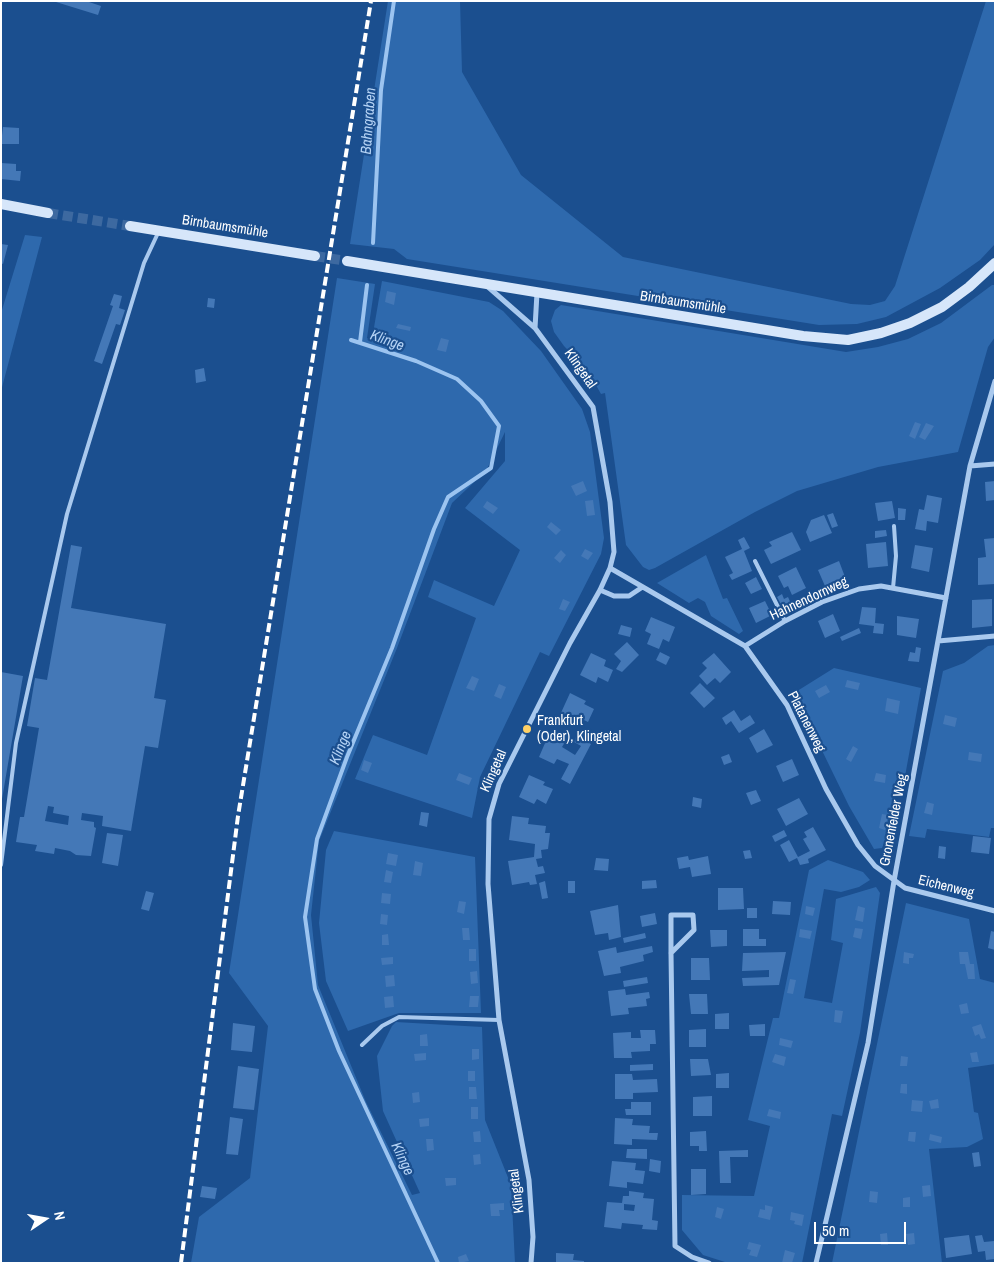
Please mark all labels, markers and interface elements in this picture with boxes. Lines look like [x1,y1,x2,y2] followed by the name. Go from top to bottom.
[358,87,380,155] water label: Bahngraben
[181,212,269,242] street label: Birnbaumsmühle
[639,288,727,318] street label: Birnbaumsmühle
[368,327,406,355] water label: Klinge
[560,346,600,392] street label: Klingetal
[767,574,851,624] street label: Hahnendornweg
[783,689,829,755] street label: Platanenweg
[537,713,621,746] place label: Frankfurt (Oder), Klingetal
[521,723,533,735] marker: Frankfurt (Oder), Klingetal
[326,728,356,768] water label: Klinge
[477,747,511,795] street label: Klingetal
[877,772,911,868] street label: Gronenfelder Weg
[916,872,976,902] street label: Eichenweg
[386,1139,418,1179] water label: Klinge
[506,1168,528,1214] street label: Klingetal
[20,1194,70,1244] north arrow
[50,1210,69,1222] text: N
[816,1212,908,1244] scale bar
[822,1220,849,1241] text: 50 m

